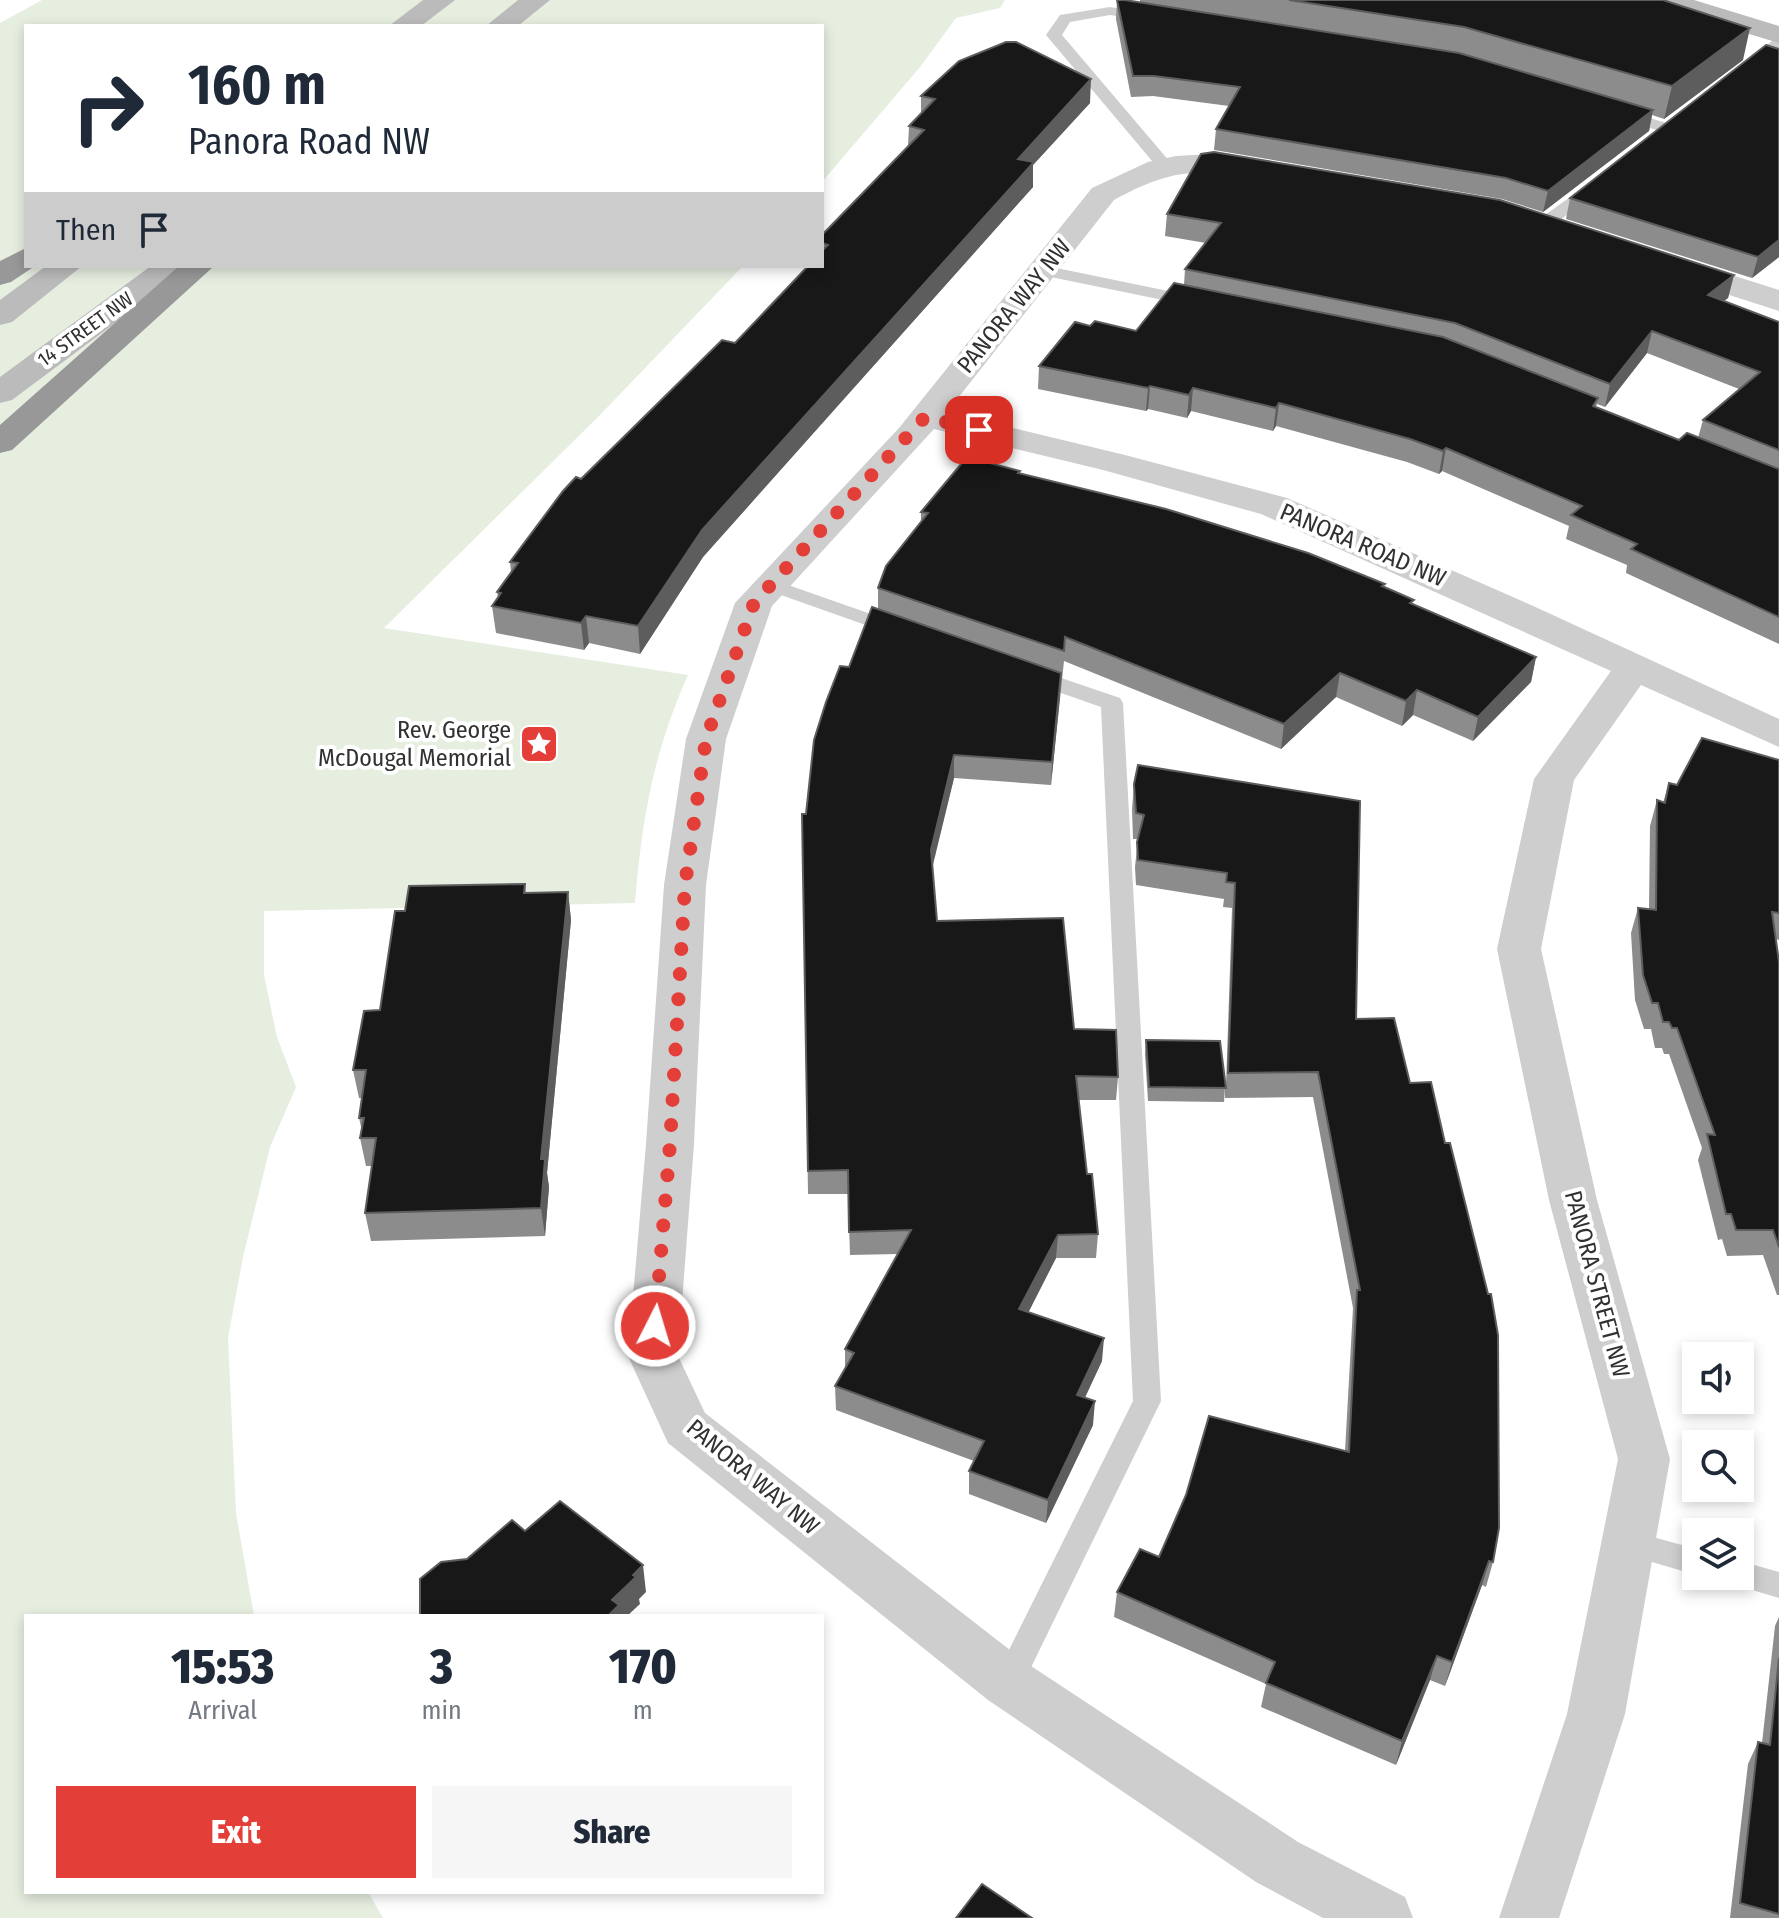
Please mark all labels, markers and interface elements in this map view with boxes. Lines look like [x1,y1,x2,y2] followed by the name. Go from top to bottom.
[188,52,326,119] text: 160 m
[56,56,160,160] icon: right
[188,120,430,164] text: Panora Road NW
[132,208,176,252] icon: arrive
[56,212,116,248] text: Then
[951,233,1077,379] street label: PANORA WAY NW
[33,286,137,372] street label: 14 STREET NW
[945,396,1013,464] pin
[957,408,1001,452] icon: arrive
[1276,497,1450,593] street label: PANORA ROAD NW
[318,716,511,772] place label: Rev. George McDougal Memorial
[518,723,560,765] place icon: Rev. George McDougal Memorial
[1559,1188,1635,1380] street label: PANORA STREET NW
[613,1284,697,1368] position arrow
[1682,1342,1754,1590] map controls
[1682,1342,1754,1414] button: sound
[681,1413,825,1541] street label: PANORA WAY NW
[1682,1430,1754,1502] button: search
[1682,1518,1754,1590] button: layers
[171,1638,274,1696] text: 15:53
[430,1638,453,1696] text: 3
[609,1638,677,1696] text: 170
[188,1695,257,1726] text: Arrival
[421,1695,462,1726] text: min
[633,1695,653,1726] text: m
[56,1786,416,1878] button: Exit
[432,1786,792,1878] button: Share

